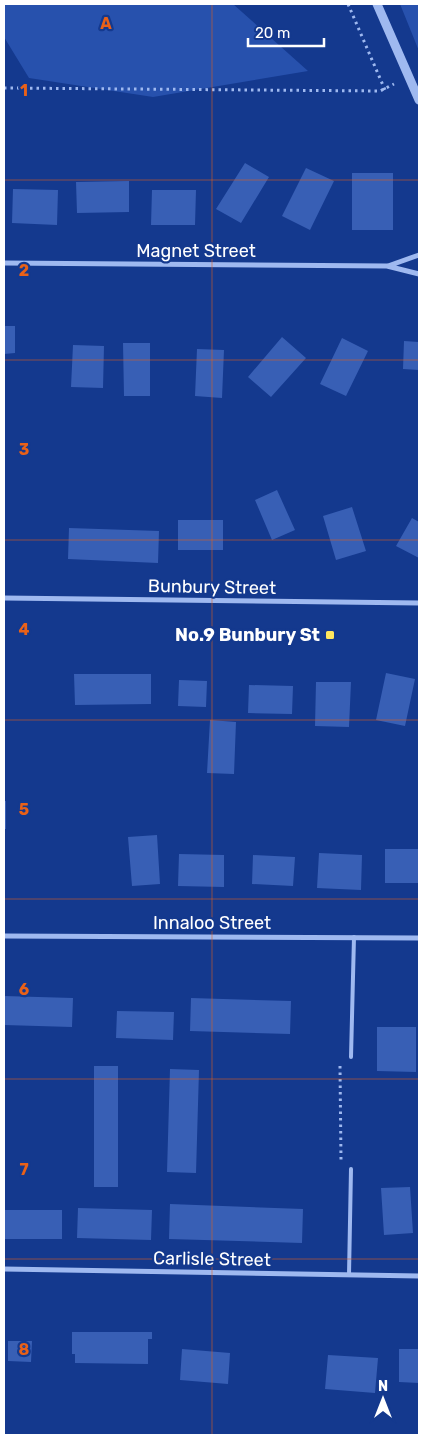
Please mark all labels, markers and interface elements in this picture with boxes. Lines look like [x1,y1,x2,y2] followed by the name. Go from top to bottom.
[100,14,112,33] text: A
[248,15,324,47] scale bar
[255,24,290,42] text: 20 m
[20,81,28,100] text: 1
[136,240,256,262] street label: Magnet Street
[19,261,29,280] text: 2
[19,440,29,459] text: 3
[148,575,276,599] street label: Bunbury Street
[19,620,30,639] text: 4
[175,624,320,646] place label: No.9 Bunbury St
[324,629,336,641] marker: No.9 Bunbury St
[19,800,29,819] text: 5
[153,912,271,934] street label: Innaloo Street
[19,980,29,999] text: 6
[19,1160,29,1179] text: 7
[153,1247,271,1271] street label: Carlisle Street
[19,1340,30,1359] text: 8
[358,1374,408,1424] north arrow
[378,1378,388,1395] text: N

